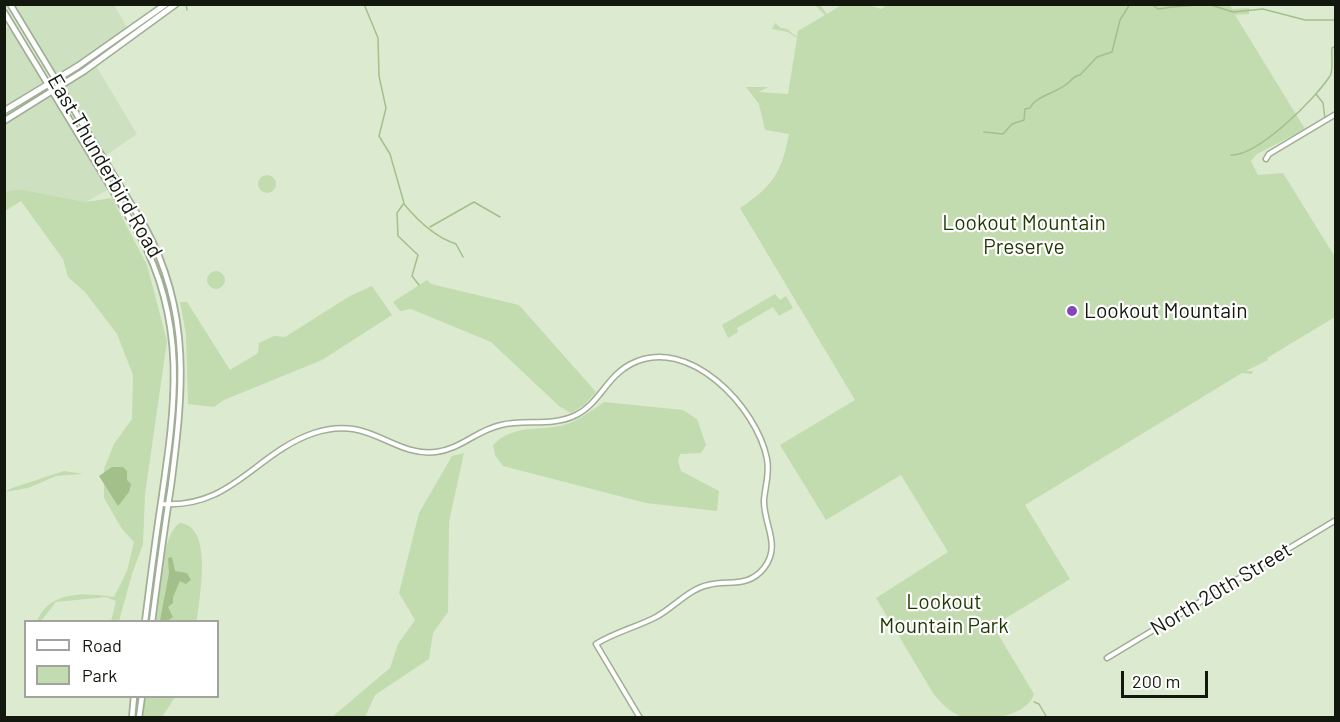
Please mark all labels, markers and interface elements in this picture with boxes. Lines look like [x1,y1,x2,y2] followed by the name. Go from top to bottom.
[42,70,168,262] street label: East Thunderbird Road
[942,210,1106,260] park label: Lookout Mountain Preserve
[1084,298,1248,324] place label: Lookout Mountain
[1065,304,1079,318] marker: Lookout Mountain
[1146,537,1296,641] street label: North 20th Street
[879,589,1009,639] park label: Lookout Mountain Park
[24,620,219,698] legend
[82,634,122,656] text: Road
[1124,659,1211,697] scale bar
[82,664,117,686] text: Park
[1132,670,1180,692] text: 200 m

